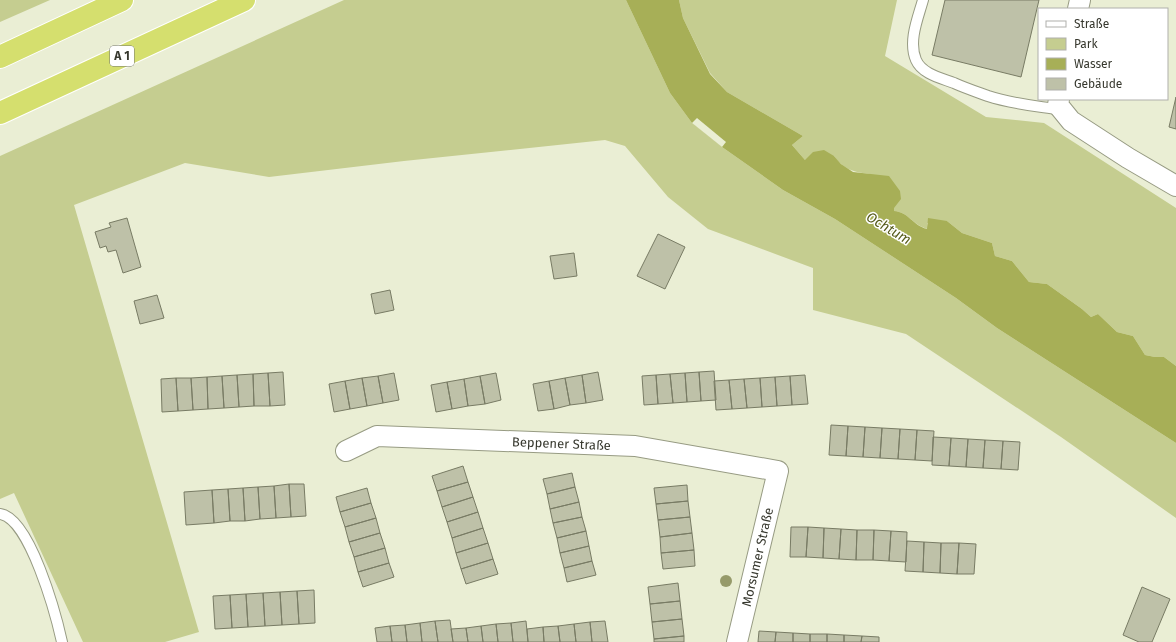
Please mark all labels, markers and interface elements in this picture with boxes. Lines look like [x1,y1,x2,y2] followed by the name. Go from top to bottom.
[1038,8,1168,100] legend
[1074,17,1109,31] text: Straße
[1074,37,1098,51] text: Park
[110,46,134,66] road number: A 1
[1074,57,1113,71] text: Wasser
[1074,77,1122,91] text: Gebäude
[863,208,914,248] water label: Ochtum
[512,434,611,453] street label: Beppener Straße
[739,506,776,608] street label: Morsumer Straße

